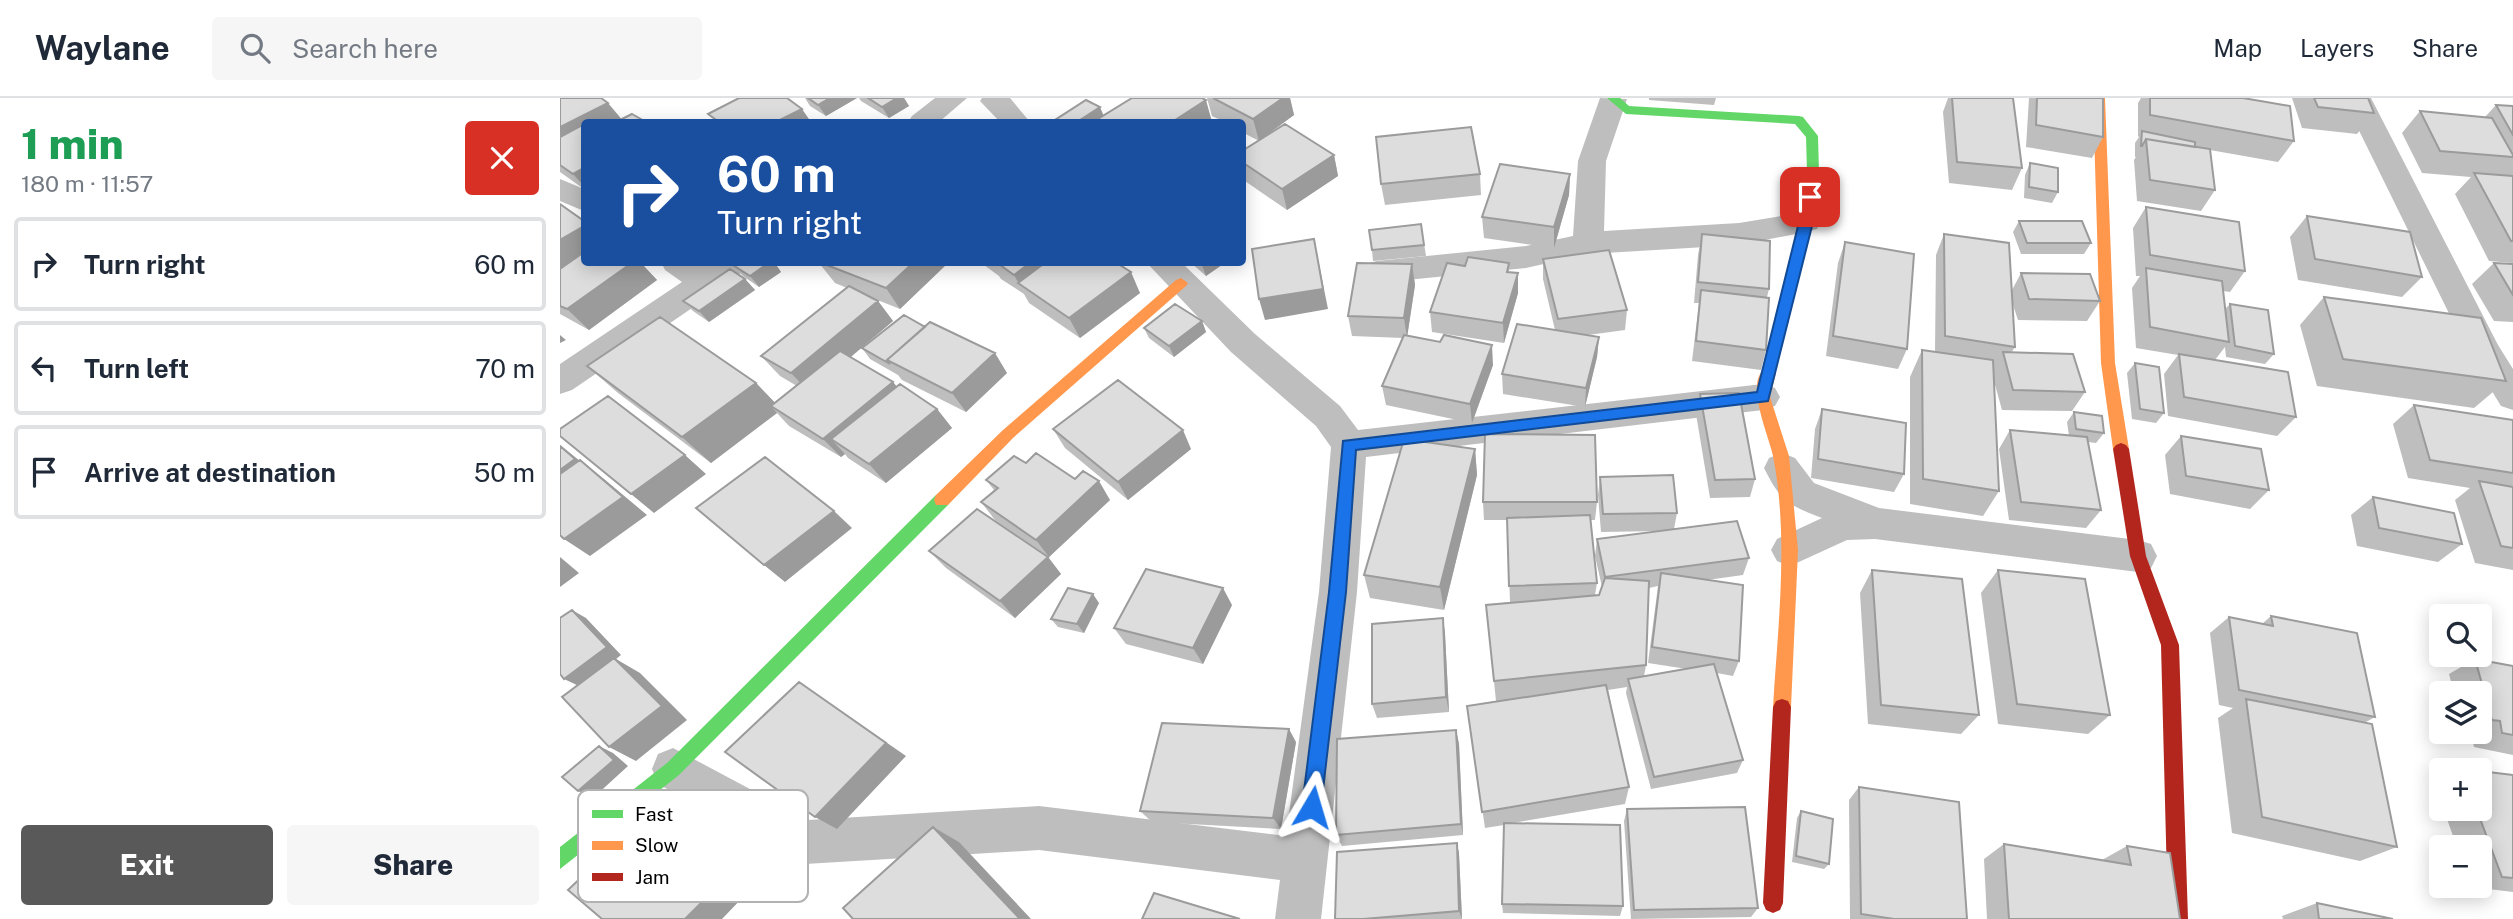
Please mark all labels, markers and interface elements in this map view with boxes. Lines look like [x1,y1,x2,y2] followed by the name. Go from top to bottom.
[212,17,702,80] search box
[35,29,170,67] text: Waylane
[236,29,274,67] icon: search
[292,33,438,64] text: Search here
[2213,34,2262,62] text: Map
[2300,34,2374,62] text: Layers
[2412,34,2478,62] text: Share
[21,119,124,168] text: 1 min
[465,121,539,195] button: close
[717,145,836,203] text: 60 m
[602,147,693,238] icon: right
[1780,167,1840,227] pin
[21,170,153,197] text: 180 m · 11:57
[1791,178,1829,216] icon: arrive
[717,204,862,241] text: Turn right
[25,245,63,283] icon: right
[84,249,206,280] text: Turn right
[474,249,535,280] text: 60 m
[25,349,63,387] icon: left
[84,353,189,384] text: Turn left
[475,353,535,384] text: 70 m
[25,453,63,491] icon: arrive
[84,457,336,488] text: Arrive at destination
[474,457,535,488] text: 50 m
[2429,604,2492,898] map controls
[2429,604,2492,667] button: search
[2429,681,2492,744] button: layers
[2429,758,2492,821] button: +
[1275,770,1349,844] position arrow
[578,790,808,902] legend
[635,803,673,825] text: Fast
[21,825,273,905] button: Exit
[287,825,539,905] button: Share
[635,834,679,856] text: Slow
[2429,835,2492,898] button: −
[635,866,669,888] text: Jam

